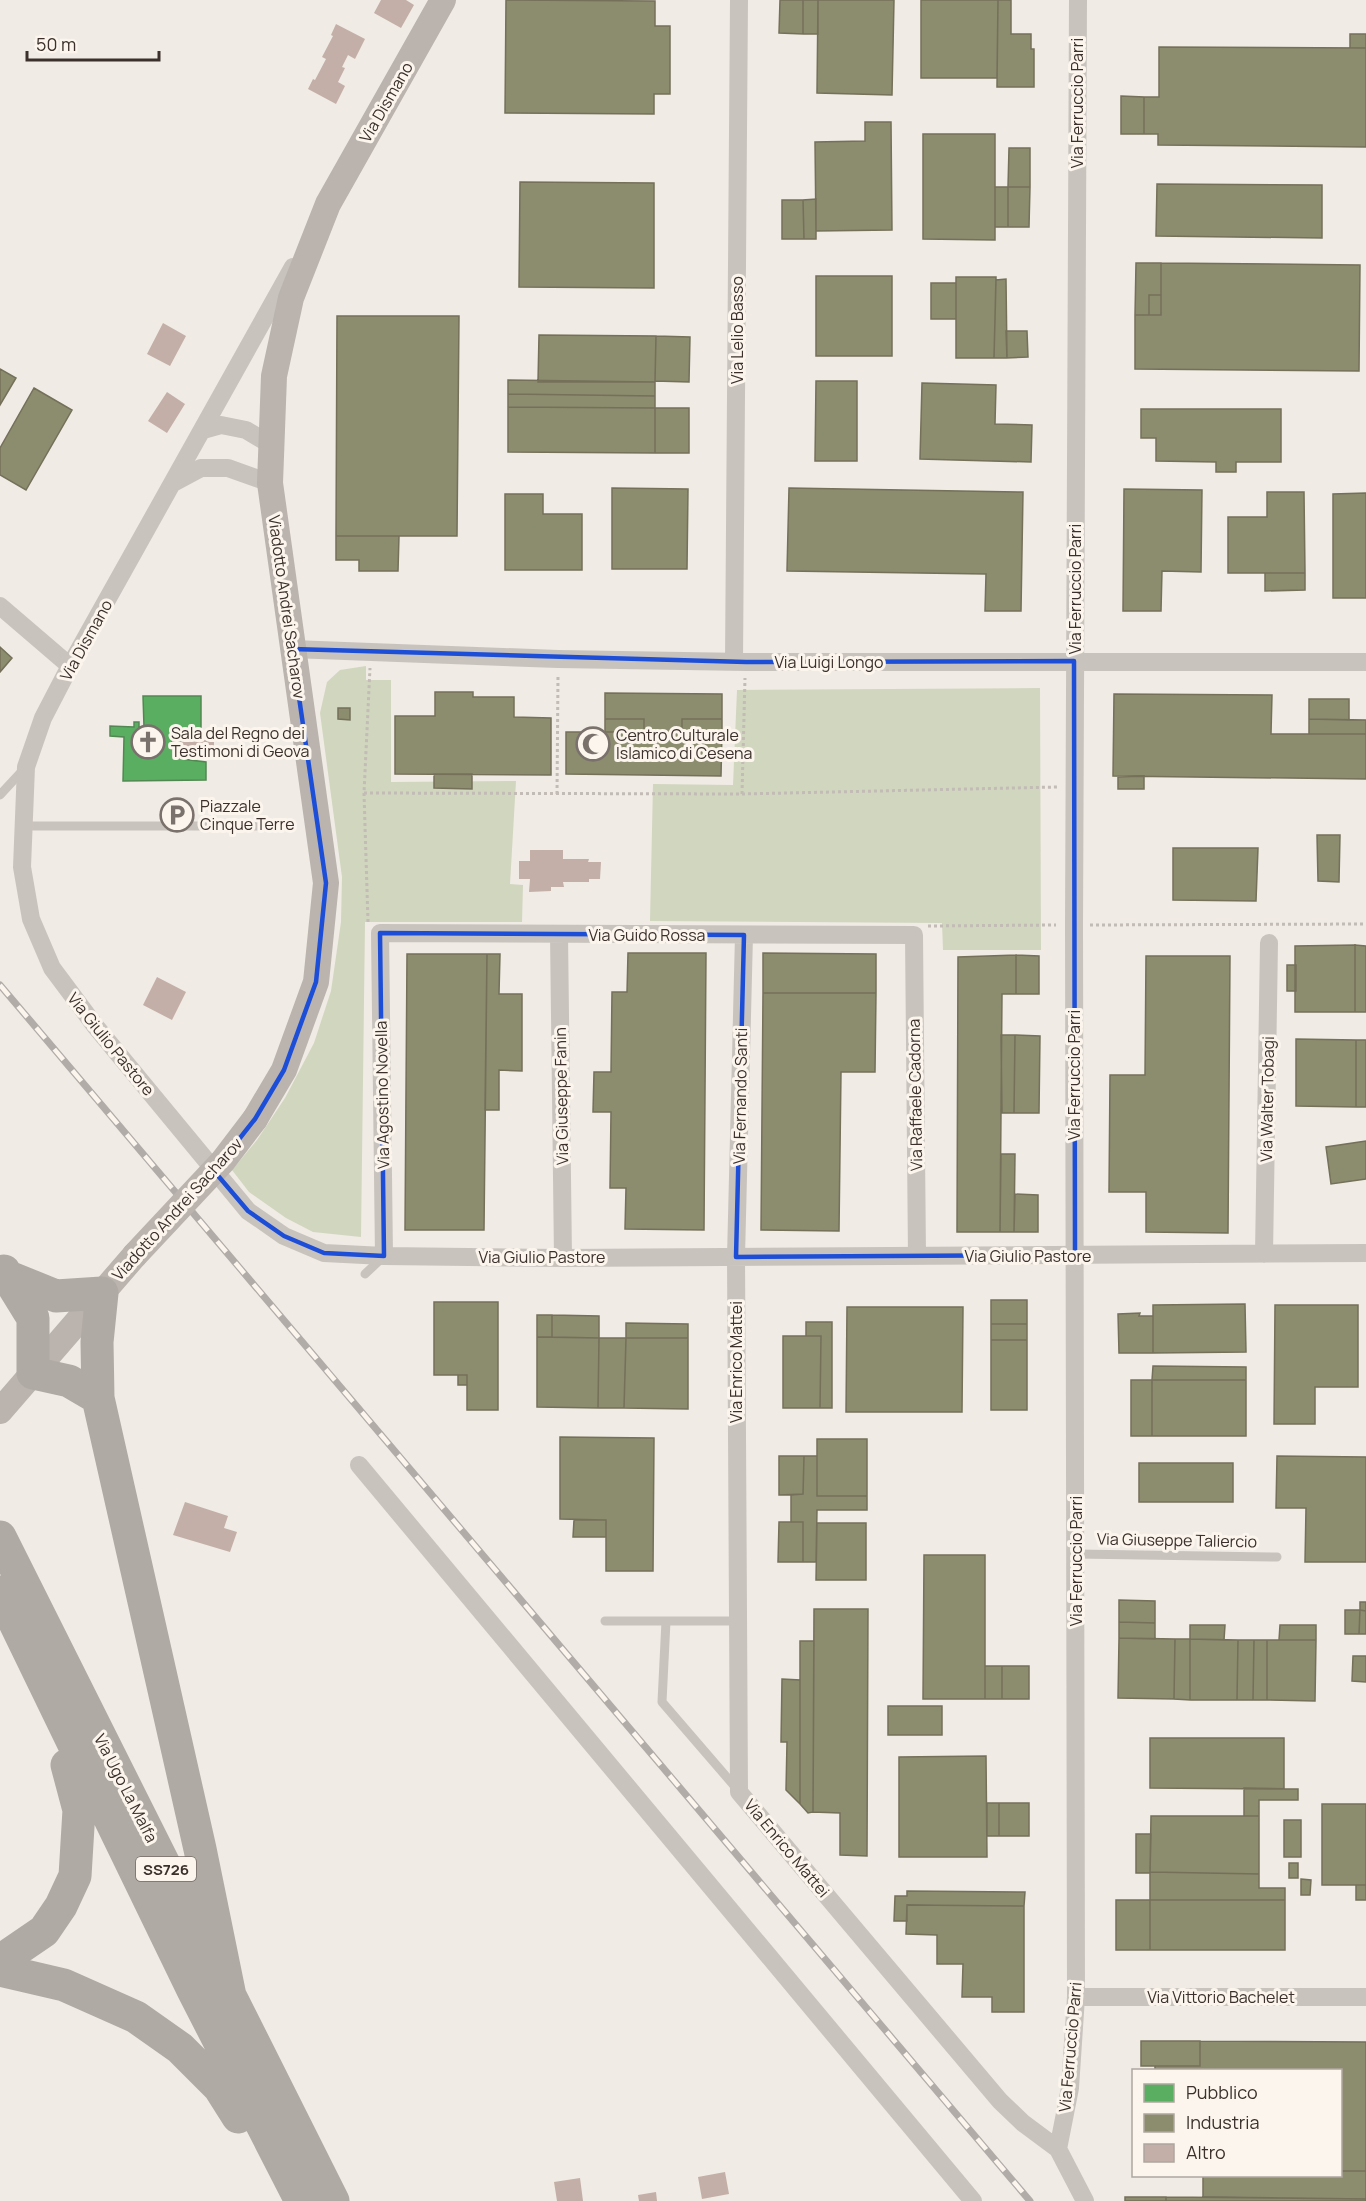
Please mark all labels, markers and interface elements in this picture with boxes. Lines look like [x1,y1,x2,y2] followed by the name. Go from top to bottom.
[27,24,159,62] scale bar
[36,32,76,56] text: 50 m
[1066,38,1088,168] street label: Via Ferruccio Parri
[354,58,418,146] street label: Via Dismano
[726,276,748,384] street label: Via Lelio Basso
[263,514,311,700] street label: Viadotto Andrei Sacharov
[1064,524,1086,654] street label: Via Ferruccio Parri
[55,596,117,684] street label: Via Dismano
[774,651,884,673] street label: Via Luigi Longo
[171,722,309,762] place label: Sala del Regno dei Testimoni di Geova
[130,724,166,760] church icon: Sala del Regno dei Testimoni di Geova
[616,724,752,764] place label: Centro Culturale Islamico di Cesena
[575,726,611,762] mosque icon: Centro Culturale Islamico di Cesena
[200,795,295,835] place label: Piazzale Cinque Terre
[159,797,195,833] parking icon: Piazzale Cinque Terre
[589,924,705,946] street label: Via Guido Rossa
[63,988,159,1100] street label: Via Giulio Pastore
[1063,1010,1085,1140] street label: Via Ferruccio Parri
[903,1019,927,1171] street label: Via Raffaele Cadorna
[370,1021,394,1169] street label: Via Agostino Novella
[549,1027,573,1165] street label: Via Giuseppe Fanin
[728,1028,752,1164] street label: Via Fernando Santi
[1255,1036,1279,1162] street label: Via Walter Tobagi
[107,1133,247,1285] street label: Viadotto Andrei Sacharov
[965,1245,1091,1267] street label: Via Giulio Pastore
[479,1246,605,1268] street label: Via Giulio Pastore
[725,1301,747,1423] street label: Via Enrico Mattei
[1065,1496,1087,1626] street label: Via Ferruccio Parri
[1097,1528,1257,1552] street label: Via Giuseppe Taliercio
[89,1730,163,1846] street label: Via Ugo La Malfa
[739,1794,835,1902] street label: Via Enrico Mattei
[136,1857,196,1881] road number: SS726
[1053,1981,1087,2113] street label: Via Ferruccio Parri
[1147,1986,1295,2008] street label: Via Vittorio Bachelet
[1132,2069,1342,2177] legend
[1186,2080,1258,2104] text: Pubblico
[1186,2110,1260,2134] text: Industria
[1186,2140,1226,2164] text: Altro

